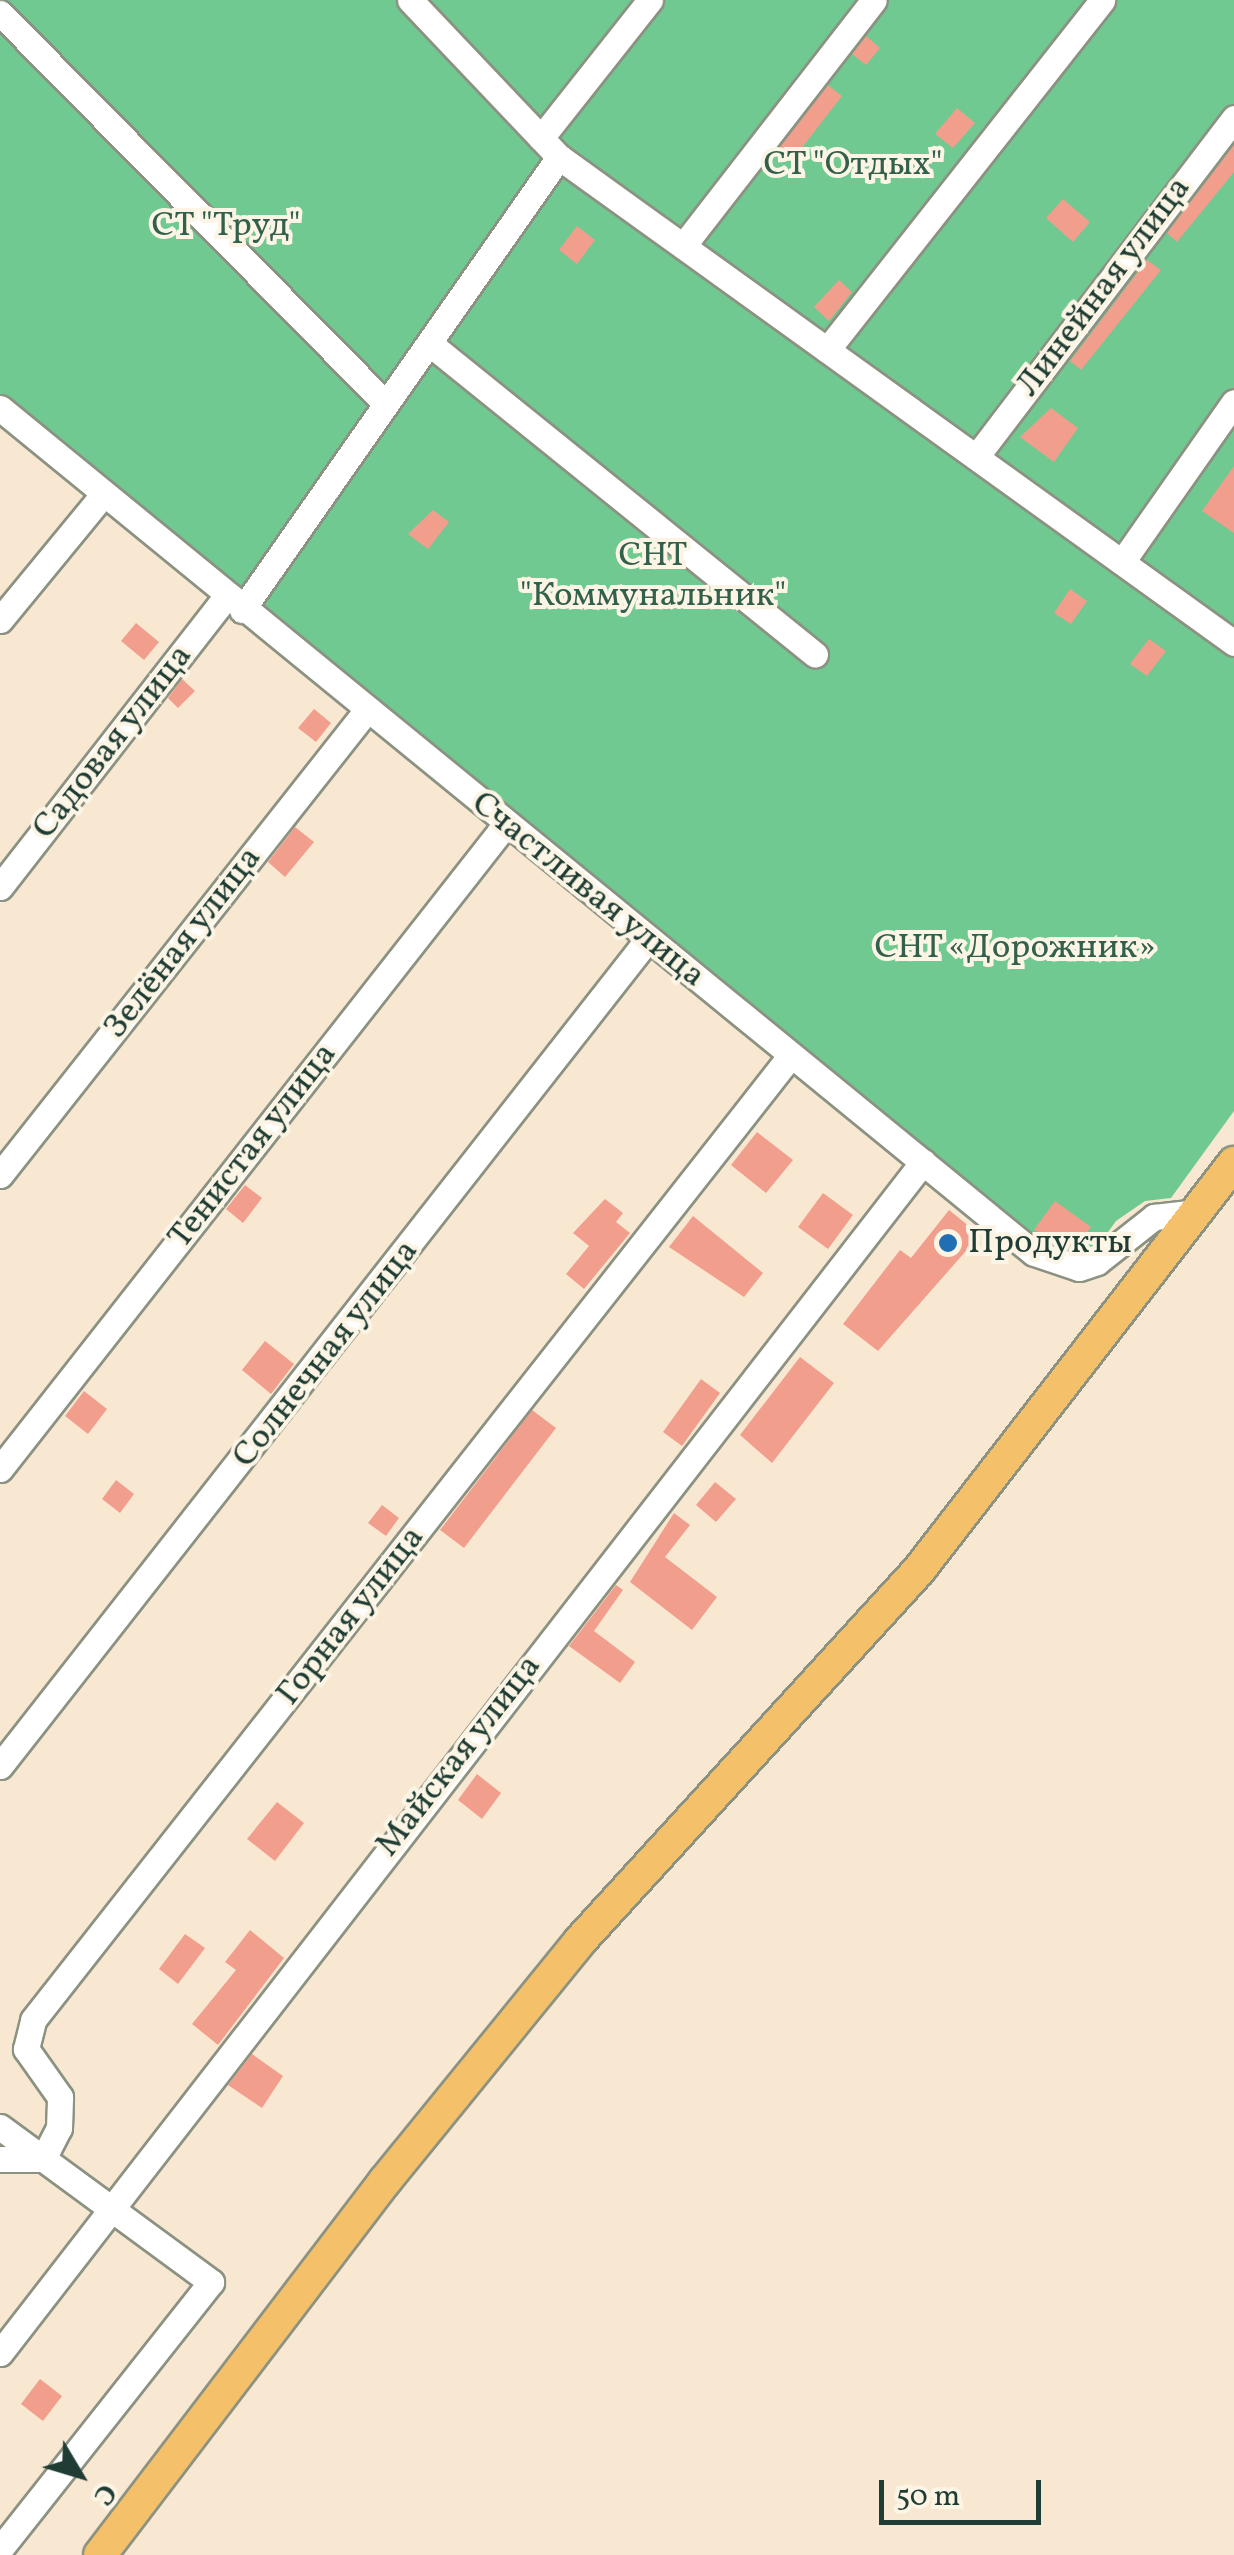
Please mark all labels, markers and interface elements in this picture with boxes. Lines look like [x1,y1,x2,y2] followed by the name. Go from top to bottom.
[763,144,943,186] park label: СТ "Отдых"
[1007,168,1201,406] street label: Линейная улица
[151,205,301,247] park label: СТ "Труд"
[520,535,786,617] park label: СНТ "Коммунальник"
[24,636,202,848] street label: Садовая улица
[462,783,714,997] street label: Счастливая улица
[95,838,271,1048] street label: Зелёная улица
[874,927,1156,969] park label: СНТ «Дорожник»
[159,1034,347,1258] street label: Тенистая улица
[968,1222,1132,1264] place label: Продукты
[224,1231,428,1477] street label: Солнечная улица
[937,1232,959,1254] marker: Продукты
[268,1517,434,1715] street label: Горная улица
[367,1646,551,1866] street label: Майская улица
[30,2425,130,2525] north arrow
[884,2460,1046,2522] scale bar
[83,2475,125,2513] text: С
[896,2476,960,2518] text: 50 m

